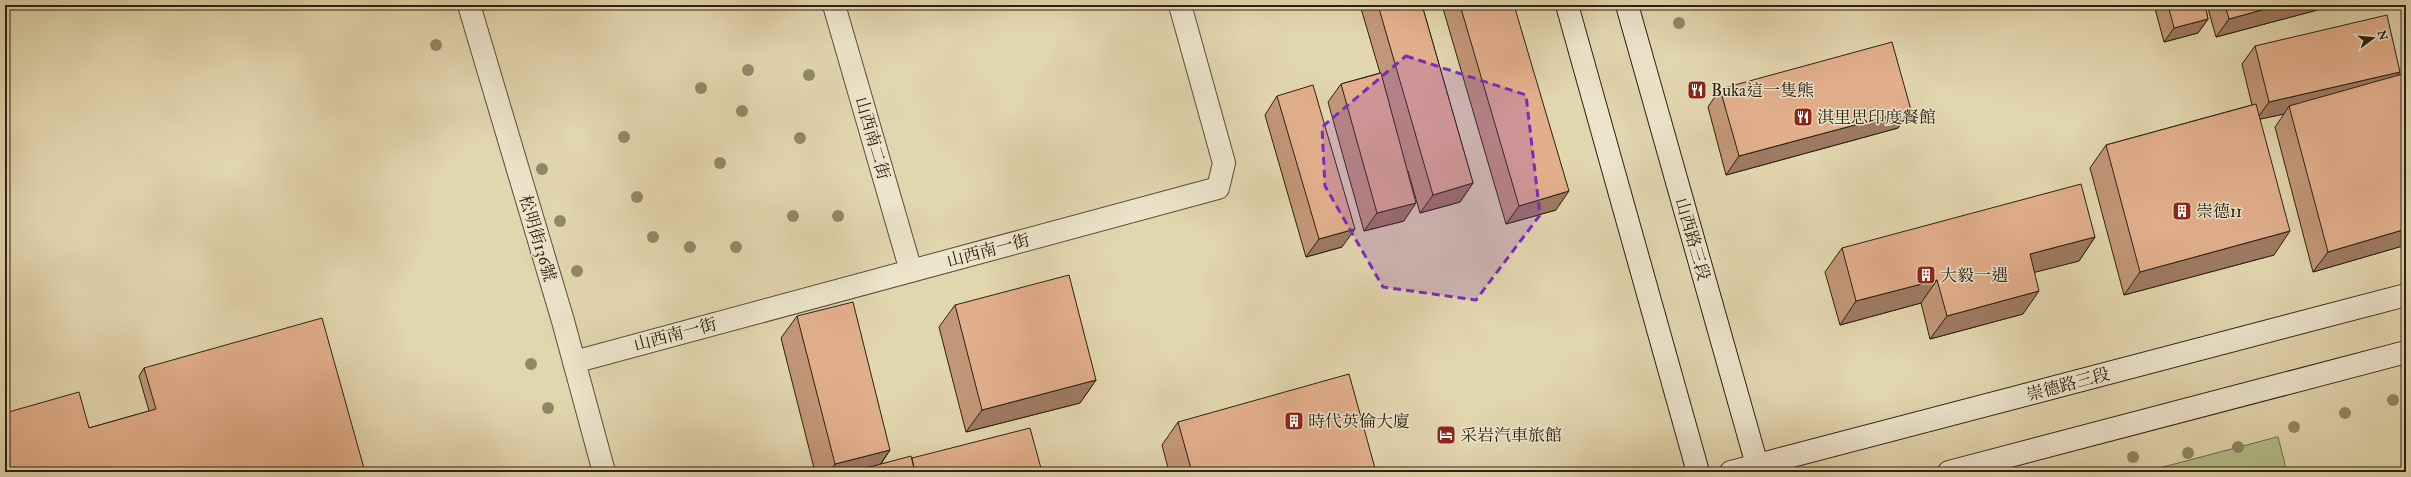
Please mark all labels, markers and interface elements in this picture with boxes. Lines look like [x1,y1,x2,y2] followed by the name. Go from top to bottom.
[2353,18,2393,58] north arrow
[2374,28,2390,43] text: N
[1686,79,1708,101] restaurant icon: Buka這一隻熊
[1711,80,1814,101] place label: Buka這一隻熊
[851,94,894,182] street label: 山西南二街
[1792,106,1814,128] restaurant icon: 淇里思印度餐館
[1817,107,1936,128] place label: 淇里思印度餐館
[514,192,561,284] street label: 松明街136號
[1671,195,1714,283] street label: 山西路三段
[2171,200,2193,222] building icon: 崇德11
[2196,201,2242,222] place label: 崇德11
[944,229,1032,272] street label: 山西南一街
[1915,264,1937,286] building icon: 大毅一遇
[1940,265,2008,286] place label: 大毅一遇
[631,313,719,356] street label: 山西南一街
[2024,363,2112,406] street label: 崇德路三段
[1283,410,1305,432] building icon: 時代英倫大廈
[1308,411,1410,432] place label: 時代英倫大廈
[1435,424,1457,446] hotel icon: 采岩汽車旅館
[1460,425,1562,446] place label: 采岩汽車旅館

